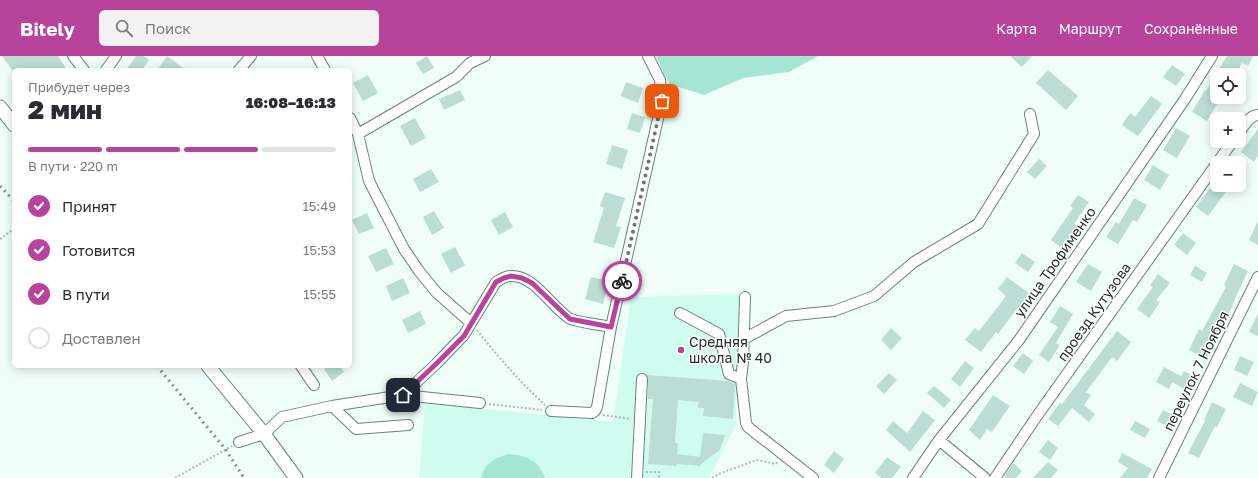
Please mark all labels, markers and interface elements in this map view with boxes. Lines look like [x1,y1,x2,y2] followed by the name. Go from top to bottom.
[99,10,379,46] search box
[20,17,75,40] text: Bitely
[113,17,135,39] icon: search
[145,19,191,37] text: Поиск
[996,20,1037,37] text: Карта
[1059,20,1122,37] text: Маршрут
[1144,20,1238,37] text: Сохранённые
[1210,68,1246,192] map controls
[1210,68,1246,104] button: locate
[28,79,130,95] text: Прибудет через
[645,84,679,118] pin
[651,90,673,112] icon: bag
[246,93,336,111] text: 16:08–16:13
[28,94,102,125] text: 2 мин
[1210,112,1246,148] button: +
[1210,156,1246,192] button: −
[28,158,118,174] text: В пути · 220 m
[28,195,50,217] icon: check
[62,197,117,215] text: Принят
[302,198,336,214] text: 15:49
[1010,203,1099,320] street label: улица Трофименко
[28,239,50,261] icon: check
[62,241,135,259] text: Готовится
[303,242,336,258] text: 15:53
[1053,259,1134,364] street label: проезд Кутузова
[602,261,642,301] courier
[611,270,633,292] icon: bike
[28,283,50,305] icon: check
[62,285,110,303] text: В пути
[303,286,336,302] text: 15:55
[1159,308,1232,434] street label: переулок 7 Ноября
[62,329,141,347] text: Доставлен
[689,333,772,366] place label: Средняя школа № 40
[676,345,686,355] marker: Средняя школа № 40
[386,378,420,412] pin
[392,384,414,406] icon: home

